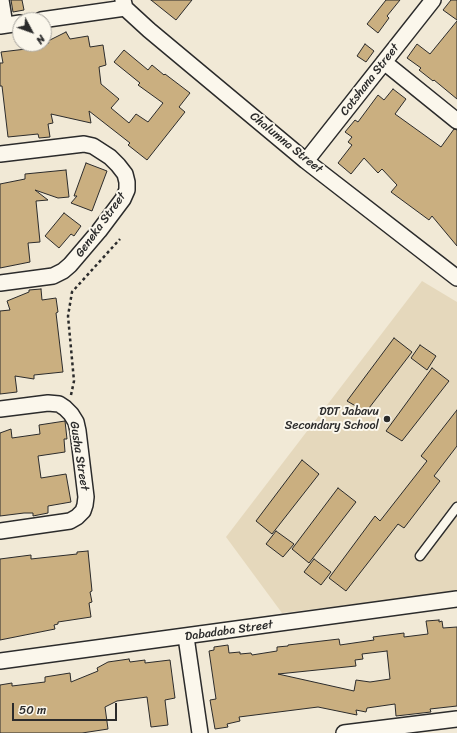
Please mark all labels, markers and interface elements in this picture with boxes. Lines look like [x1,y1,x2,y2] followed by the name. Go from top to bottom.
[12,12,52,52] north arrow
[31,30,50,49] text: N
[338,41,402,119] street label: Cotshana Street
[247,109,325,177] street label: Chalumna Street
[73,190,129,260] street label: Geneka Street
[285,405,379,433] place label: DDT Jabavu Secondary School
[382,414,392,424] marker: DDT Jabavu Secondary School
[66,420,92,492] street label: Gusha Street
[184,618,274,644] street label: Dabadaba Street
[14,695,119,721] scale bar
[19,699,46,721] text: 50 m

